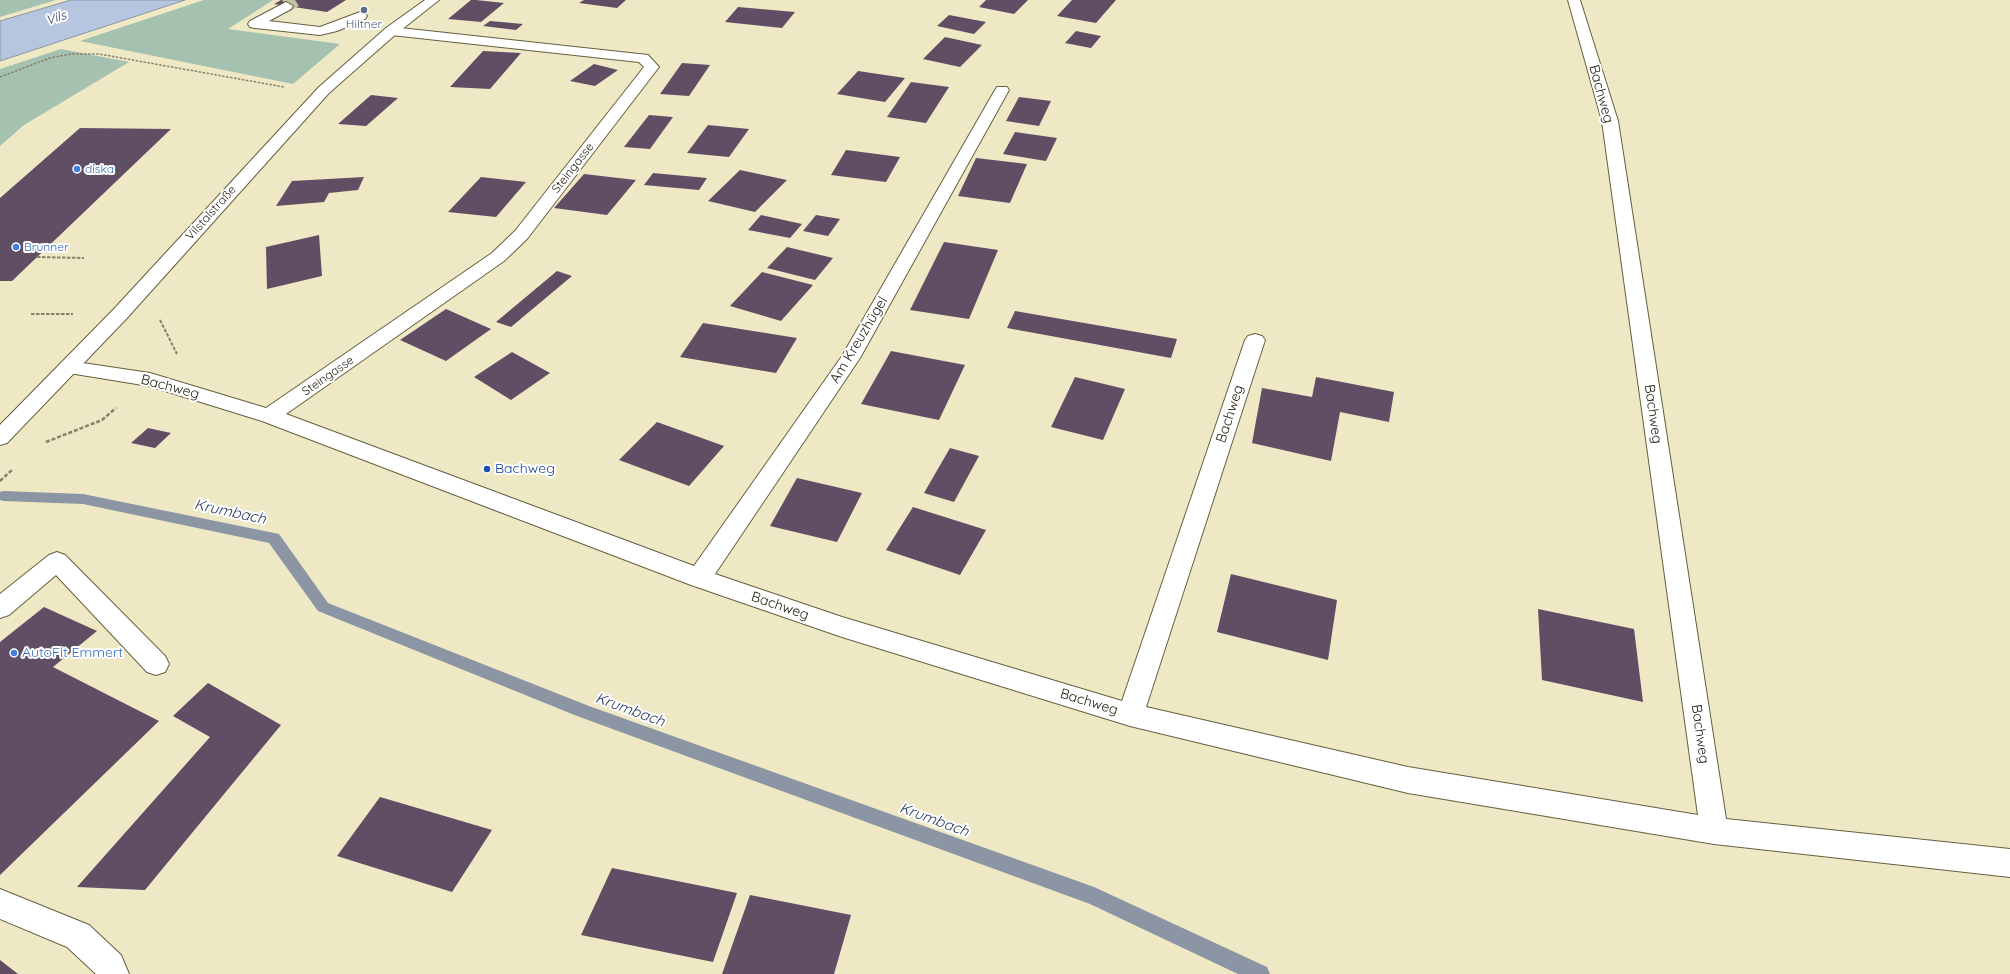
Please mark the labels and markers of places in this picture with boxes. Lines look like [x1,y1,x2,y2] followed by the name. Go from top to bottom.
[359,5,369,15] marker: Hiltner
[346,17,382,31] place label: Hiltner
[85,162,114,176] place label: diska
[72,164,82,174] marker: diska
[24,240,69,254] place label: Brunner
[11,242,21,252] marker: Brunner
[495,461,555,477] place label: Bachweg
[482,464,492,474] marker: Bachweg
[22,645,123,661] place label: AutoFit Emmert
[9,648,19,658] marker: AutoFit Emmert

